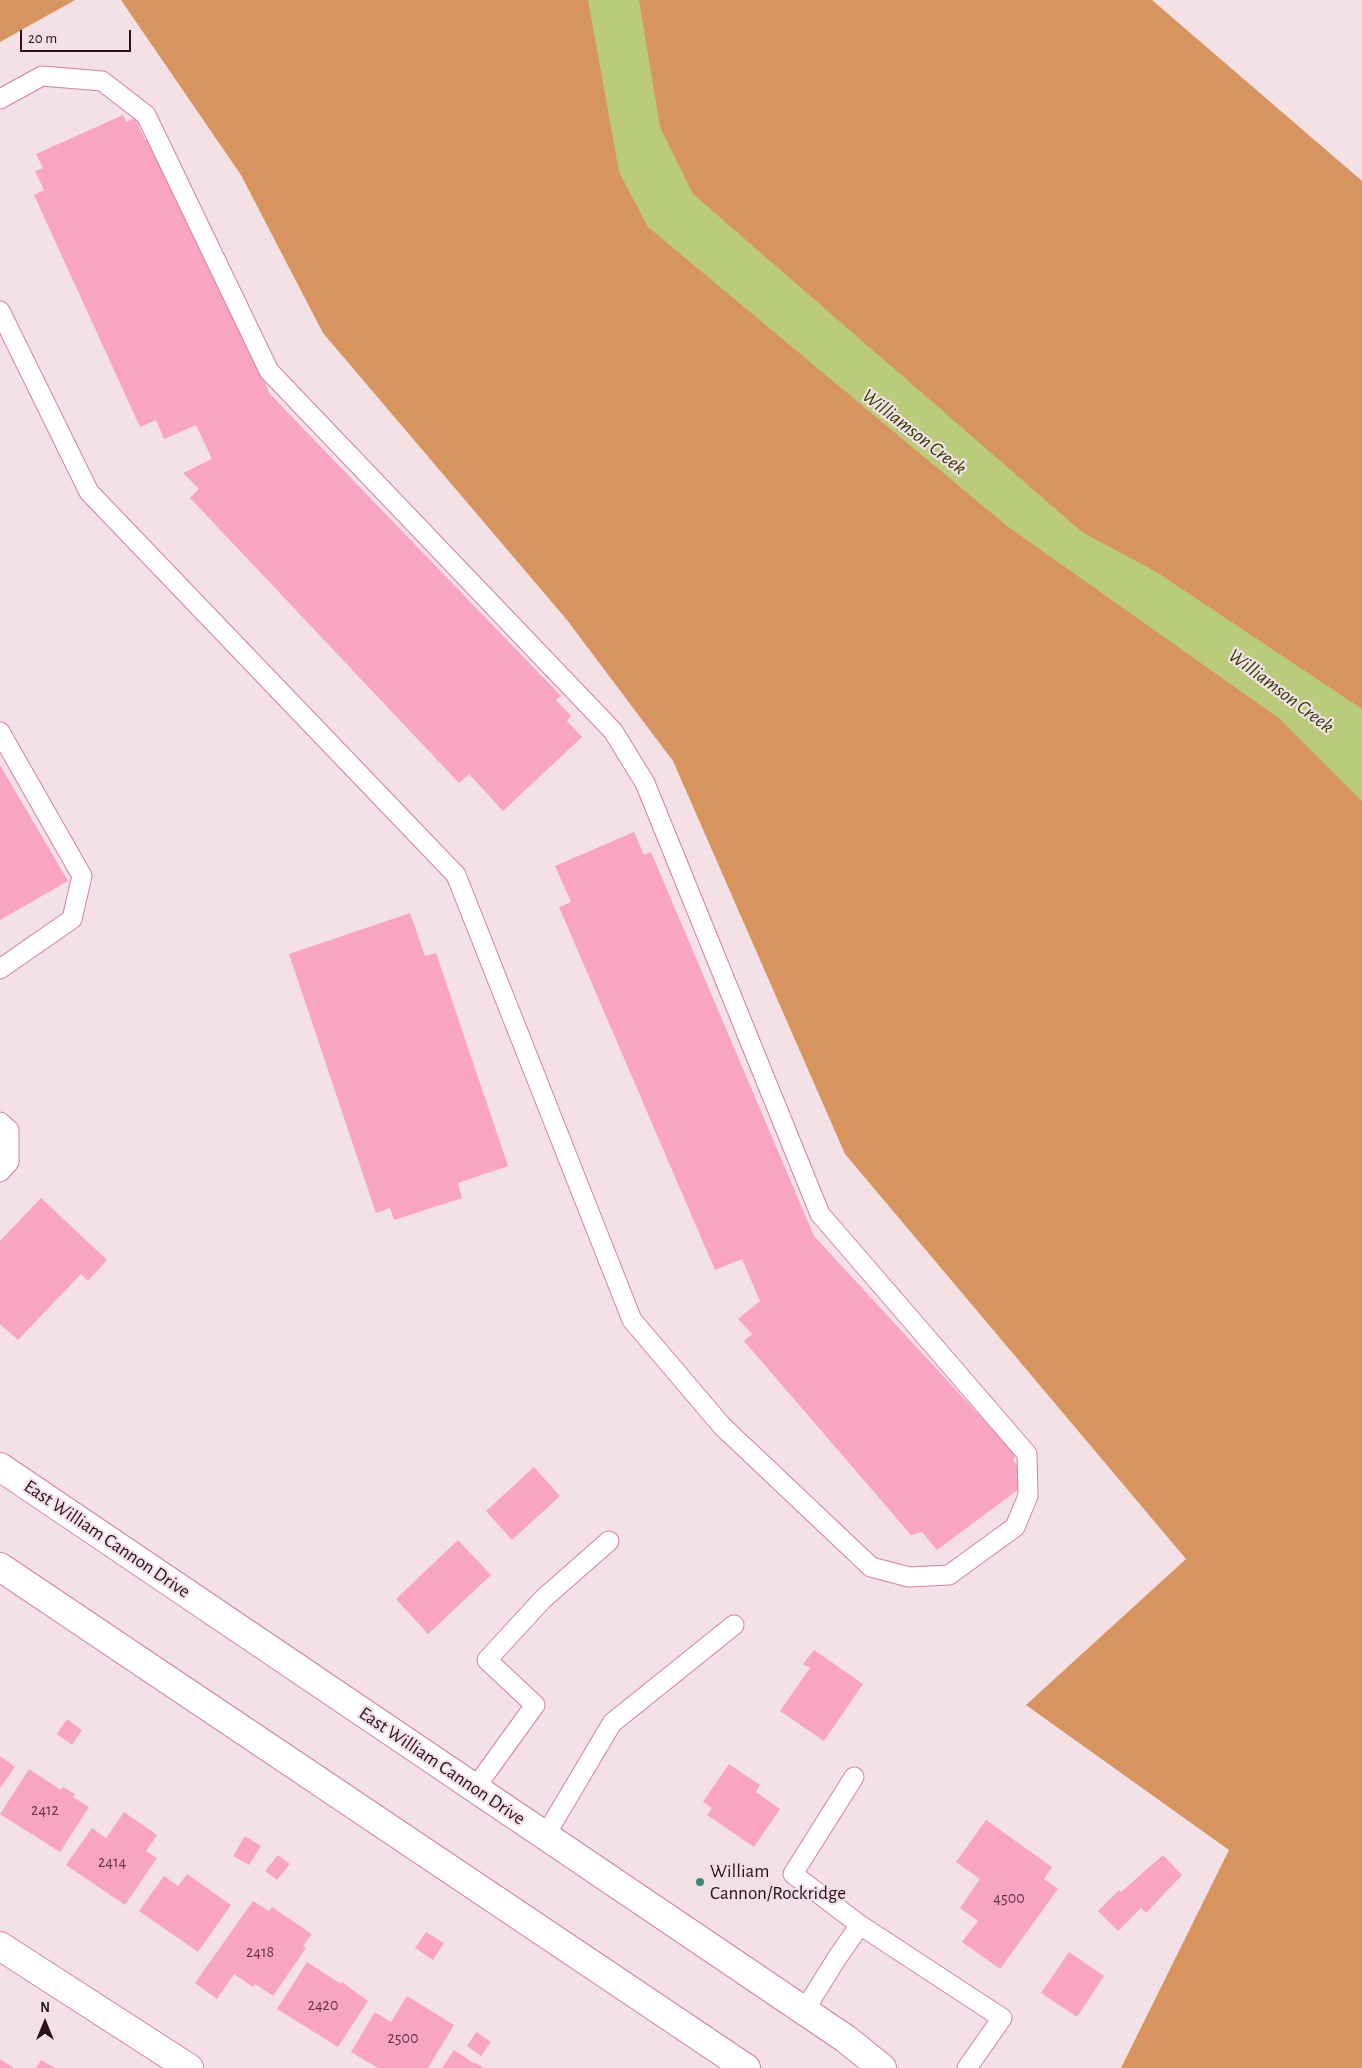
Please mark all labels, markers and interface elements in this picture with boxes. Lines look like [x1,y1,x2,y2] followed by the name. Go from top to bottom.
[22,20,134,52] scale bar
[28,31,57,46] text: 20 m
[857,384,971,480] water label: Williamson Creek
[1223,644,1339,738] water label: Williamson Creek
[19,1475,195,1603] street label: East William Cannon Drive
[354,1702,530,1830] street label: East William Cannon Drive
[31,1800,59,1820] house number: 2412
[98,1852,126,1872] house number: 2414
[710,1860,846,1904] place label: William Cannon/Rockridge
[694,1876,706,1888] marker: William Cannon/Rockridge
[993,1888,1025,1908] house number: 4500
[246,1942,274,1962] house number: 2418
[308,1995,338,2015] house number: 2420
[20,1998,70,2048] north arrow
[40,2001,50,2015] text: N
[388,2028,418,2048] house number: 2500

